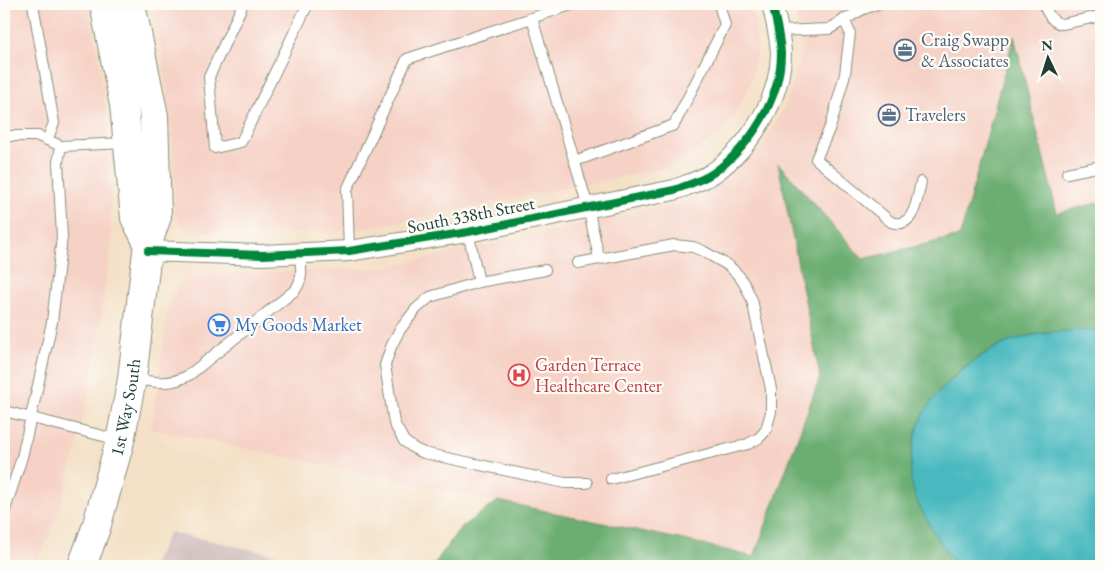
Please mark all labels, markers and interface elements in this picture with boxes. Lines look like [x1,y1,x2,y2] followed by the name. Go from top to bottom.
[921,28,1009,72] place label: Craig Swapp & Associates
[1022,32,1072,82] north arrow
[1041,36,1054,54] text: N
[893,38,917,62] office icon: Craig Swapp & Associates
[877,103,901,127] office icon: Travelers
[905,103,966,126] place label: Travelers
[405,191,537,238] street label: South 338th Street
[207,313,231,337] supermarket icon: My Goods Market
[235,313,362,336] place label: My Goods Market
[535,353,662,397] place label: Garden Terrace Healthcare Center
[104,357,145,458] street label: 1st Way South
[507,363,531,387] hospital icon: Garden Terrace Healthcare Center

